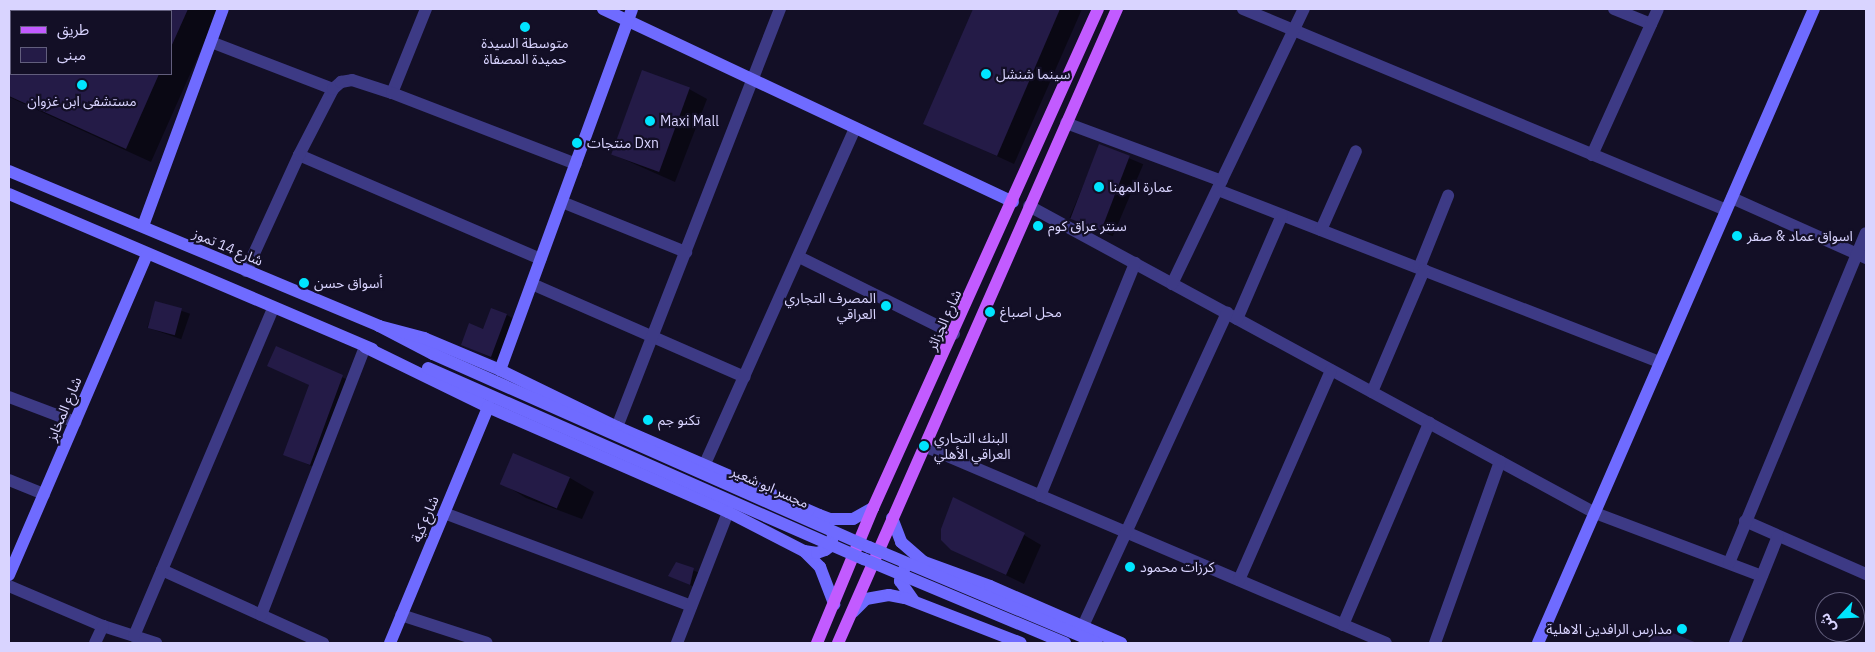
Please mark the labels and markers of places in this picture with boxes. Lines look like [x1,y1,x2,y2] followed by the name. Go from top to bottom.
[519,21,531,33] marker: متوسطة السيدة حميدة المصفاة
[481,35,569,68] place label: متوسطة السيدة حميدة المصفاة
[996,66,1070,82] place label: سينما شنشل
[980,68,992,80] marker: سينما شنشل
[76,79,88,91] marker: مستشفى ابن غزوان
[27,93,137,109] place label: مستشفى ابن غزوان
[660,113,719,129] place label: Maxi Mall
[644,115,656,127] marker: Maxi Mall
[587,135,659,151] place label: منتجات Dxn
[571,137,583,149] marker: منتجات Dxn
[1109,179,1173,195] place label: عمارة المهنا
[1093,181,1105,193] marker: عمارة المهنا
[1048,218,1127,234] place label: سنتر عراق كوم
[1032,220,1044,232] marker: سنتر عراق كوم
[1747,228,1853,244] place label: اسواق عماد & صقر
[1731,230,1743,242] marker: اسواق عماد & صقر
[314,275,383,291] place label: أسواق حسن
[298,277,310,289] marker: أسواق حسن
[784,290,876,322] place label: المصرف التجاري العراقي
[880,300,892,312] marker: المصرف التجاري العراقي
[1000,304,1062,320] place label: محل اصباغ
[984,306,996,318] marker: محل اصباغ
[658,412,700,428] place label: تكنو جم
[642,414,654,426] marker: تكنو جم
[934,430,1011,462] place label: البنك التجاري العراقي الأهلي
[918,440,930,452] marker: البنك التجاري العراقي الأهلي
[1140,559,1214,575] place label: كرزات محمود
[1124,561,1136,573] marker: كرزات محمود
[1546,621,1672,637] place label: مدارس الرافدين اﻻهلية
[1676,623,1688,635] marker: مدارس الرافدين اﻻهلية

